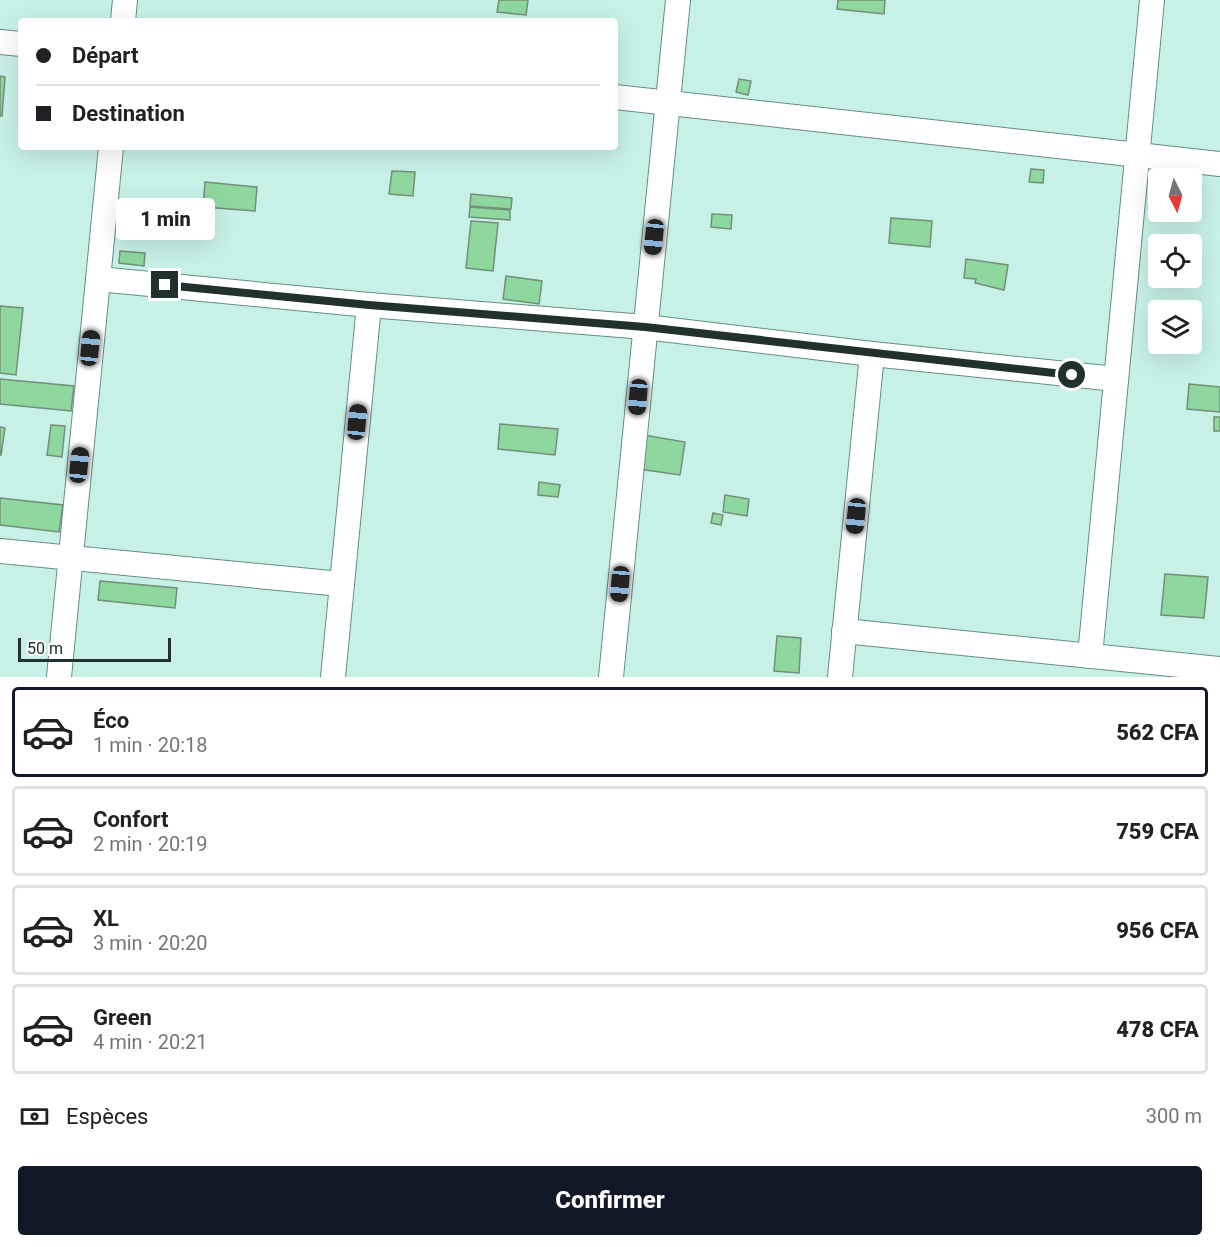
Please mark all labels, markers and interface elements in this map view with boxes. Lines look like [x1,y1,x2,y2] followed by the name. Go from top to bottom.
[72,43,138,68] text: Départ
[72,101,185,126] text: Destination
[1148,168,1202,222] north arrow
[1148,168,1202,354] map controls
[116,198,214,240] callout: 1 min
[140,207,191,231] text: 1 min
[643,218,665,256] car
[1148,234,1202,288] button: locate
[151,271,178,298] route end
[1148,300,1202,354] button: layers
[79,329,101,367] car
[1058,361,1085,388] route start
[627,378,649,416] car
[346,403,368,441] car
[68,446,90,484] car
[845,497,867,535] car
[609,565,631,603] car
[18,635,171,662] scale bar
[27,639,63,658] text: 50 m
[21,705,75,759] icon: car
[93,708,129,733] text: Éco
[1116,720,1199,745] text: 562 CFA
[93,733,208,757] text: 1 min · 20:18
[21,804,75,858] icon: car
[93,807,168,832] text: Confort
[1116,819,1199,844] text: 759 CFA
[93,832,208,856] text: 2 min · 20:19
[21,903,75,957] icon: car
[93,906,119,931] text: XL
[1116,918,1199,943] text: 956 CFA
[93,931,208,955] text: 3 min · 20:20
[21,1002,75,1056] icon: car
[93,1005,152,1030] text: Green
[1116,1017,1199,1042] text: 478 CFA
[93,1030,208,1054] text: 4 min · 20:21
[18,1100,51,1133] icon: cash
[66,1104,148,1129] text: Espèces
[1146,1104,1202,1128] text: 300 m
[18,1166,1202,1235] button: Confirmer

